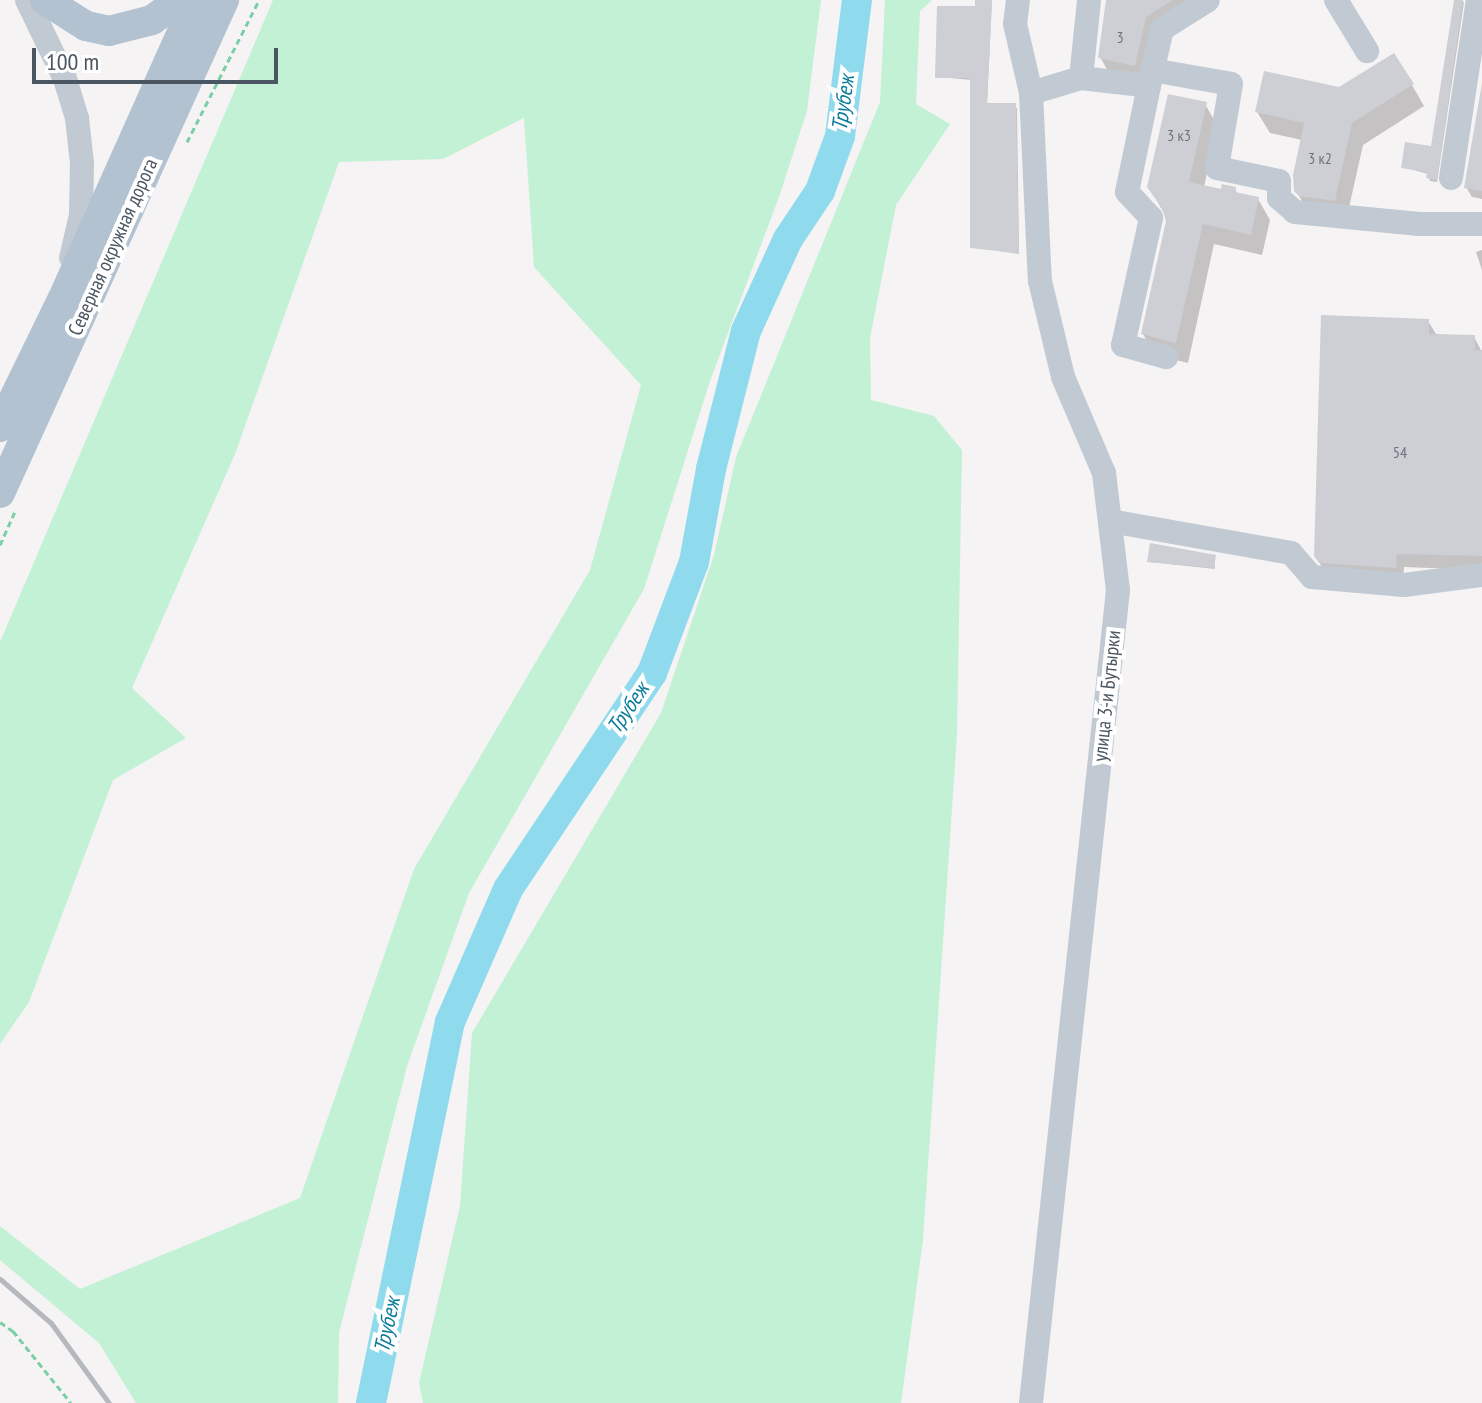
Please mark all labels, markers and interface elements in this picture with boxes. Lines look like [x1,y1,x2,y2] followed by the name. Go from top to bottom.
[1116,27,1124,47] house number: 3
[36,32,282,82] scale bar
[46,46,99,77] text: 100 m
[826,74,860,132] water label: Трубеж
[1167,125,1191,145] house number: 3 к3
[1308,148,1332,168] house number: 3 к2
[63,155,163,339] street label: Северная окружная дорога
[1393,442,1407,462] house number: 54
[1088,629,1126,763] street label: улица 3-и Бутырки
[601,678,655,738] water label: Трубеж
[368,1295,406,1355] water label: Трубеж

